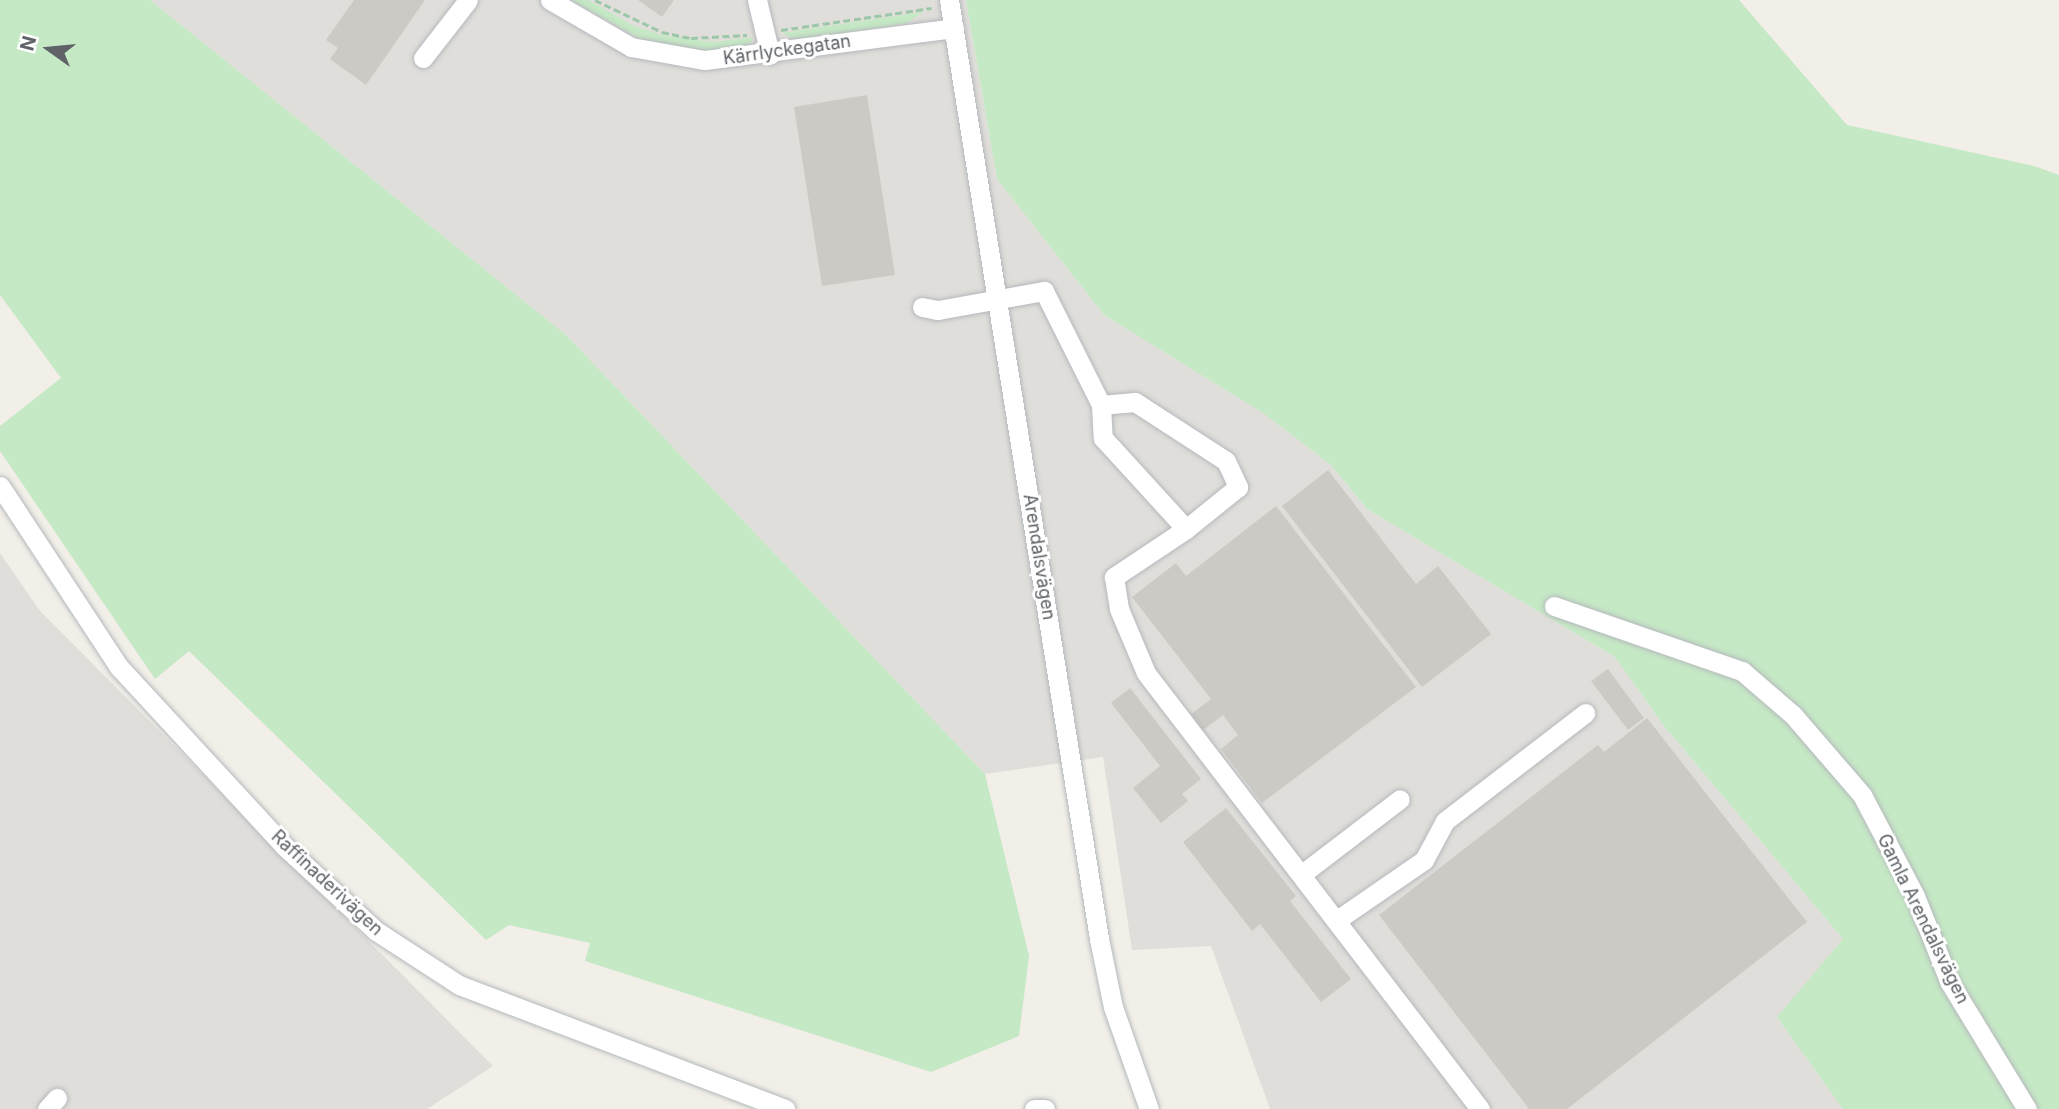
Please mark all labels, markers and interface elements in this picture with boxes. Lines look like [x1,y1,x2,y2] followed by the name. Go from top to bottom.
[14,14,84,84] north arrow
[722,30,852,70] street label: Kärrlyckegatan
[15,33,41,53] text: N
[1018,492,1060,622] street label: Arendalsvägen
[267,826,387,940] street label: Raffinaderivägen
[1872,831,1974,1007] street label: Gamla Arendalsvägen

